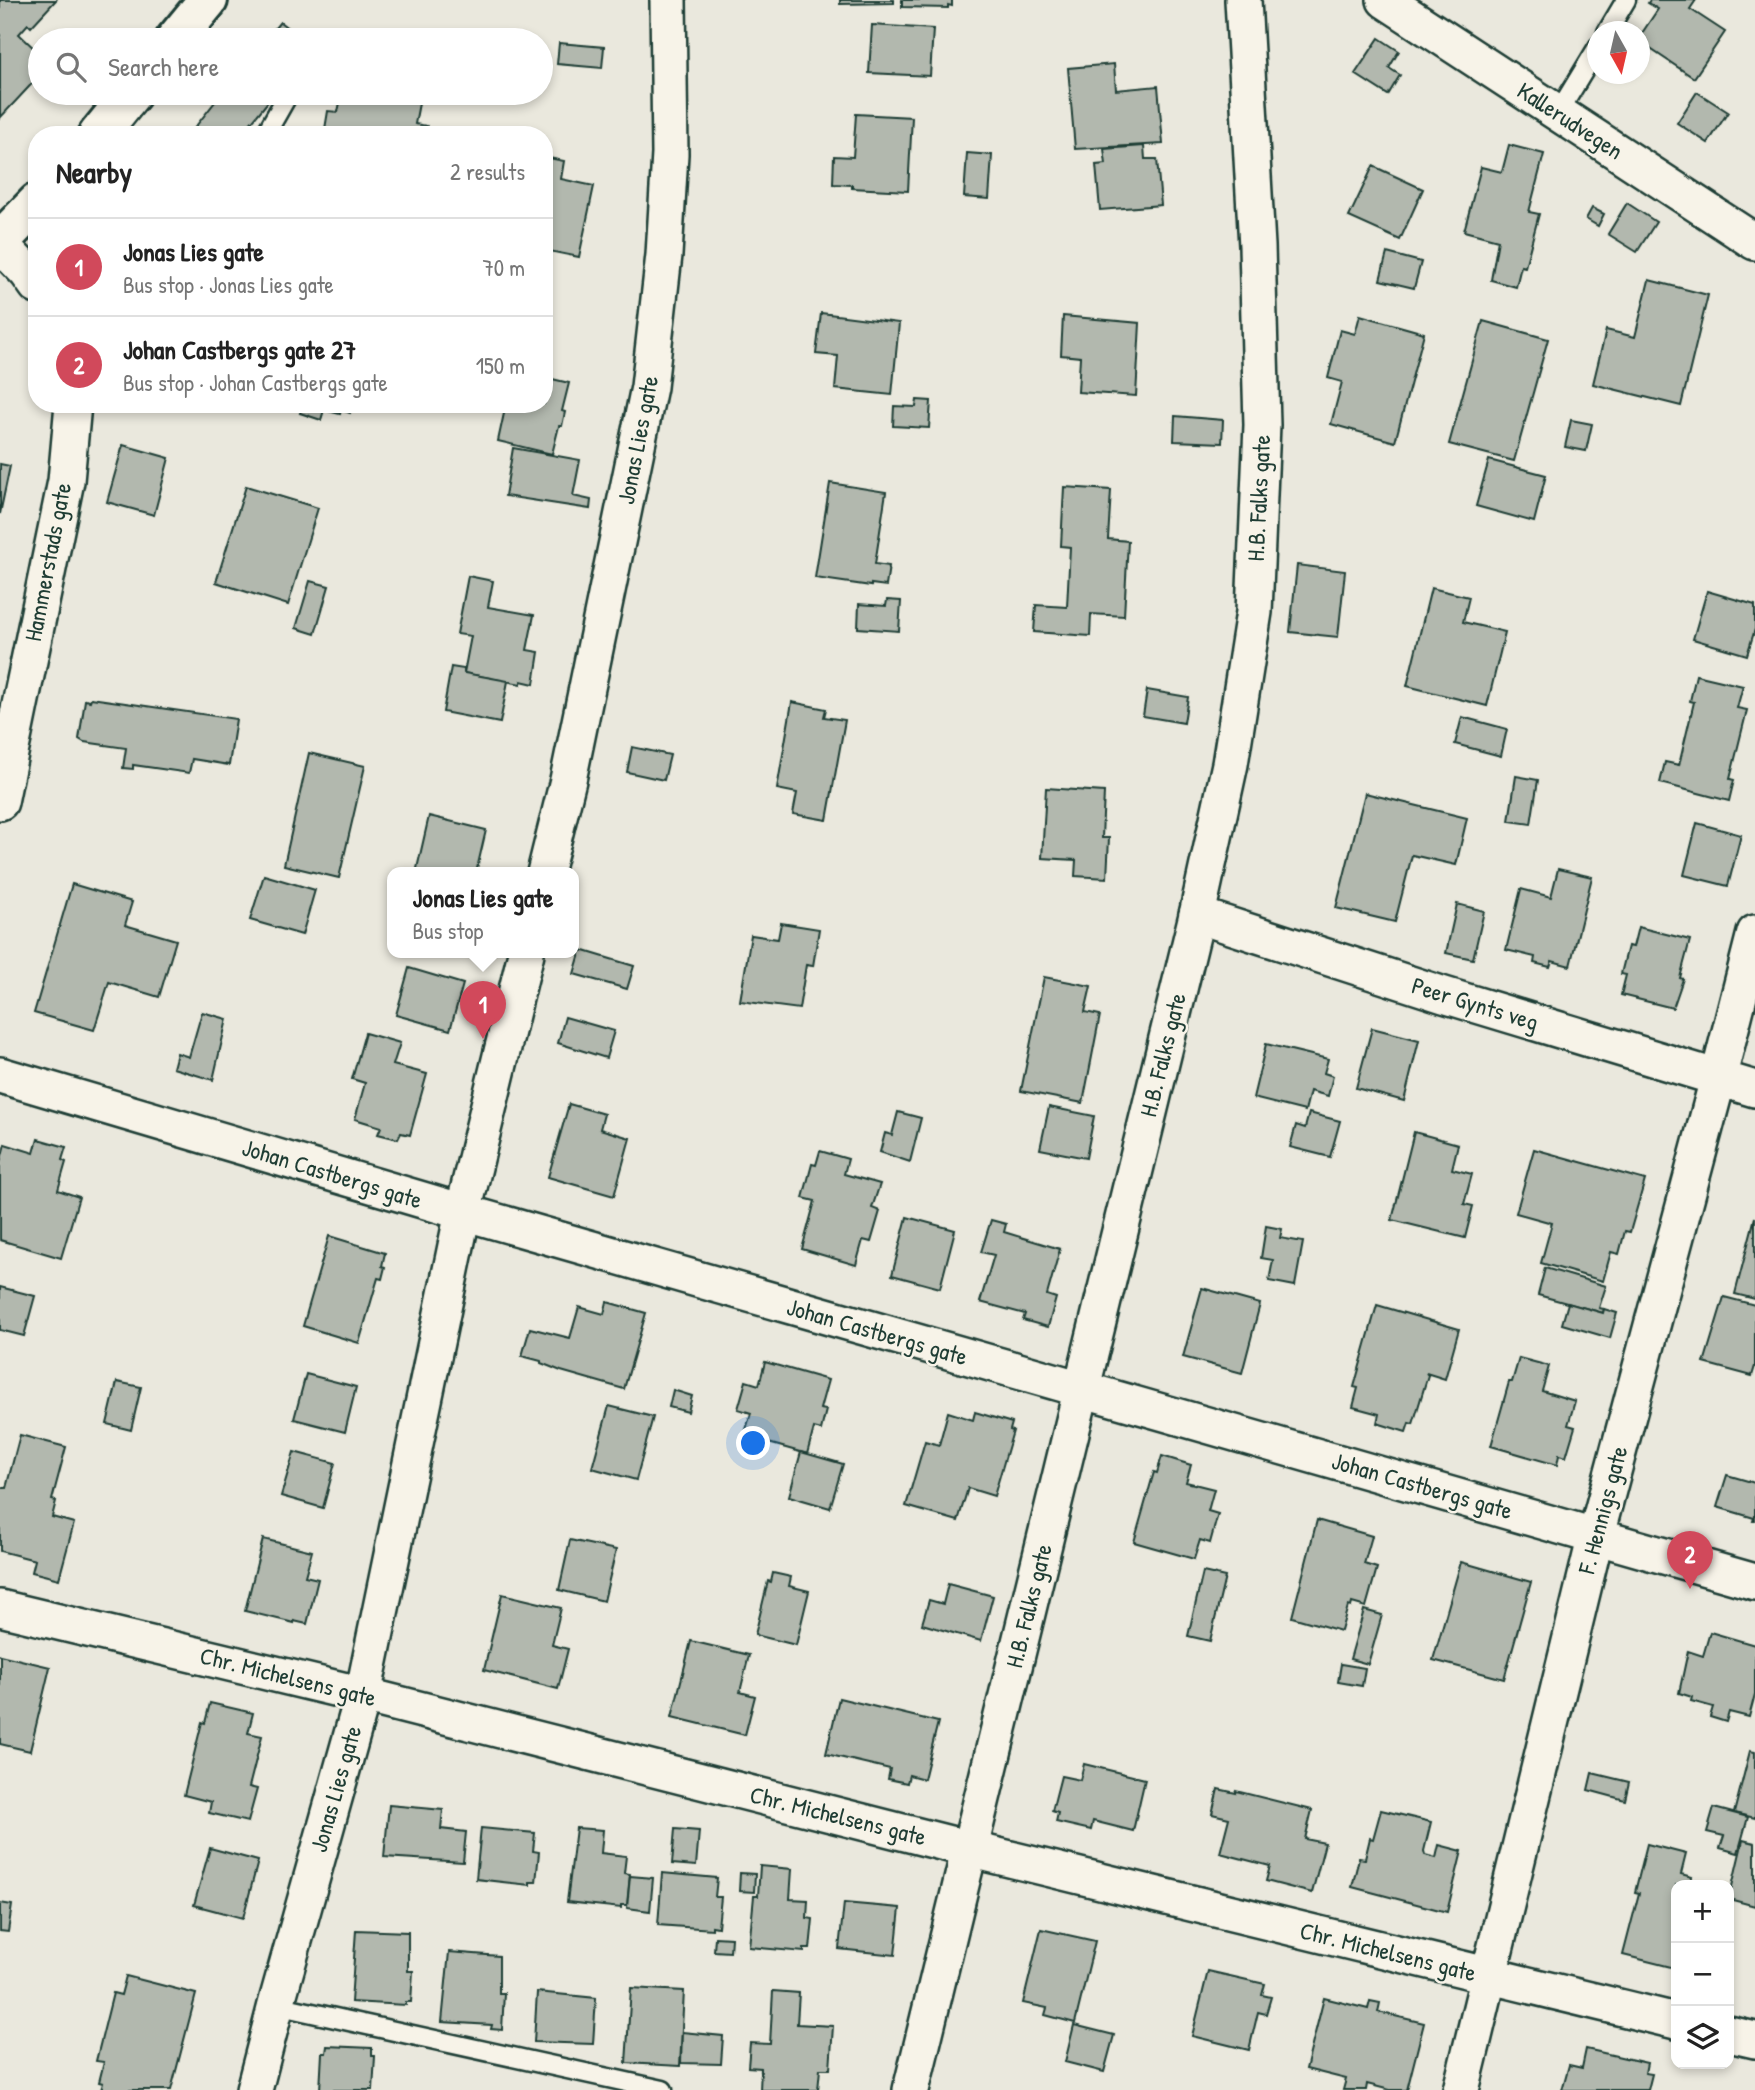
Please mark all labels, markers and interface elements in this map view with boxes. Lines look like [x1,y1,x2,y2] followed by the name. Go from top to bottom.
[1587,21,1650,84] north arrow
[28,28,553,105] search box
[52,48,90,86] icon: search
[108,49,219,84] text: Search here
[1511,74,1630,166] street label: Kallerudvegen
[56,152,132,192] text: Nearby
[450,156,525,187] text: 2 results
[123,234,264,269] text: Jonas Lies gate
[75,252,83,283] text: 1
[482,252,525,283] text: 70 m
[123,269,334,300] text: Bus stop · Jonas Lies gate
[123,332,356,367] text: Johan Castbergs gate 27
[74,350,84,381] text: 2
[476,350,525,381] text: 150 m
[123,367,388,398] text: Bus stop · Johan Castbergs gate
[609,372,665,507] street label: Jonas Lies gate
[1239,433,1277,562] street label: H.B. Falks gate
[16,479,78,644] street label: Hammerstads gate
[387,867,579,958] popup
[413,880,553,915] text: Jonas Lies gate
[413,915,483,946] text: Bus stop
[1408,969,1543,1037] street label: Peer Gynts veg
[460,981,506,1039] pin: 1
[1131,989,1193,1120] street label: H.B. Falks gate
[238,1130,427,1216] street label: Johan Castbergs gate
[783,1290,972,1372] street label: Johan Castbergs gate
[736,1426,770,1460] your location
[1569,1442,1635,1578] street label: F. Hennigs gate
[1328,1444,1517,1526] street label: Johan Castbergs gate
[1667,1531,1713,1589] pin: 2
[997,1540,1059,1671] street label: H.B. Falks gate
[197,1639,380,1713] street label: Chr. Michelsens gate
[302,1721,368,1856] street label: Jonas Lies gate
[747,1778,930,1852] street label: Chr. Michelsens gate
[1671,1880,1734,2069] map controls
[1671,1880,1734,1943] button: +
[1297,1914,1480,1988] street label: Chr. Michelsens gate
[1671,1943,1734,2006] button: −
[1671,2006,1734,2069] button: layers

